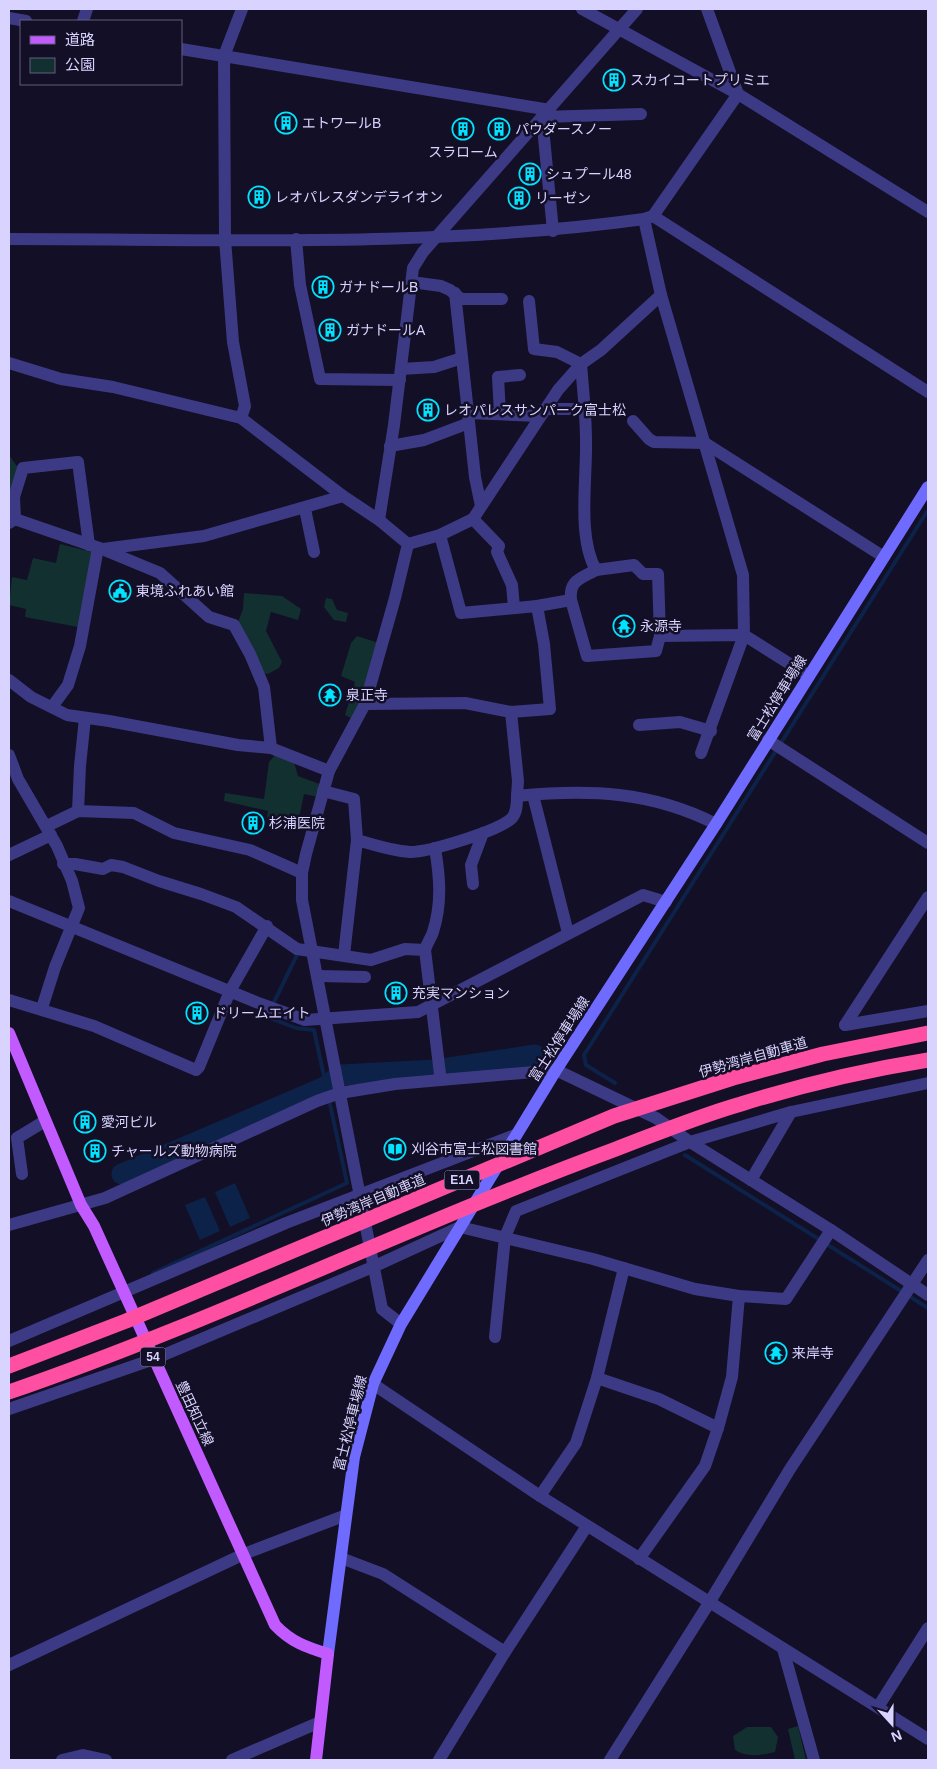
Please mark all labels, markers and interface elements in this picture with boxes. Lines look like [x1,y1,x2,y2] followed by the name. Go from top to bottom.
[20,20,182,85] legend
[65,31,95,48] text: 道路
[65,56,95,73] text: 公園
[602,68,626,92] building icon: スカイコートプリミエ
[630,72,770,88] place label: スカイコートプリミエ
[274,111,298,135] building icon: エトワールB
[302,115,381,131] place label: エトワールB
[451,117,475,141] building icon: スラローム
[487,117,511,141] building icon: パウダースノー
[515,121,612,137] place label: パウダースノー
[428,144,498,160] place label: スラローム
[518,162,542,186] building icon: シュプール48
[546,166,632,182] place label: シュプール48
[247,185,271,209] building icon: レオパレスダンデライオン
[507,186,531,210] building icon: リーゼン
[275,189,443,205] place label: レオパレスダンデライオン
[535,190,591,206] place label: リーゼン
[311,275,335,299] building icon: ガナドールB
[339,279,418,295] place label: ガナドールB
[318,318,342,342] building icon: ガナドールA
[346,322,426,338] place label: ガナドールA
[416,398,440,422] building icon: レオパレスサンパーク富士松
[444,402,626,418] place label: レオパレスサンパーク富士松
[108,579,132,603] public building icon: 東境ふれあい館
[136,583,234,599] place label: 東境ふれあい館
[612,614,636,638] temple icon: 永源寺
[640,618,682,634] place label: 永源寺
[744,652,810,744] street label: 富士松停車場線
[318,683,342,707] temple icon: 泉正寺
[346,687,388,703] place label: 泉正寺
[241,811,265,835] building icon: 杉浦医院
[269,815,325,831] place label: 杉浦医院
[384,981,408,1005] building icon: 充実マンション
[412,985,510,1001] place label: 充実マンション
[526,994,592,1084] street label: 富士松停車場線
[185,1001,209,1025] building icon: ドリームエイト
[213,1005,311,1021] place label: ドリームエイト
[697,1034,809,1080] street label: 伊勢湾岸自動車道
[73,1110,97,1134] building icon: 愛河ビル
[101,1114,157,1130] place label: 愛河ビル
[383,1137,407,1161] library icon: 刈谷市富士松図書館
[83,1139,107,1163] building icon: チャールズ動物病院
[411,1141,537,1157] place label: 刈谷市富士松図書館
[111,1143,237,1159] place label: チャールズ動物病院
[444,1170,480,1190] road number: E1A
[318,1171,428,1229] street label: 伊勢湾岸自動車道
[764,1341,788,1365] temple icon: 来岸寺
[792,1345,834,1361] place label: 来岸寺
[140,1348,166,1366] road number: 54
[330,1374,370,1472] street label: 富士松停車場線
[173,1378,217,1448] street label: 豊田知立線
[867,1699,917,1749] north arrow
[889,1727,904,1745] text: N

